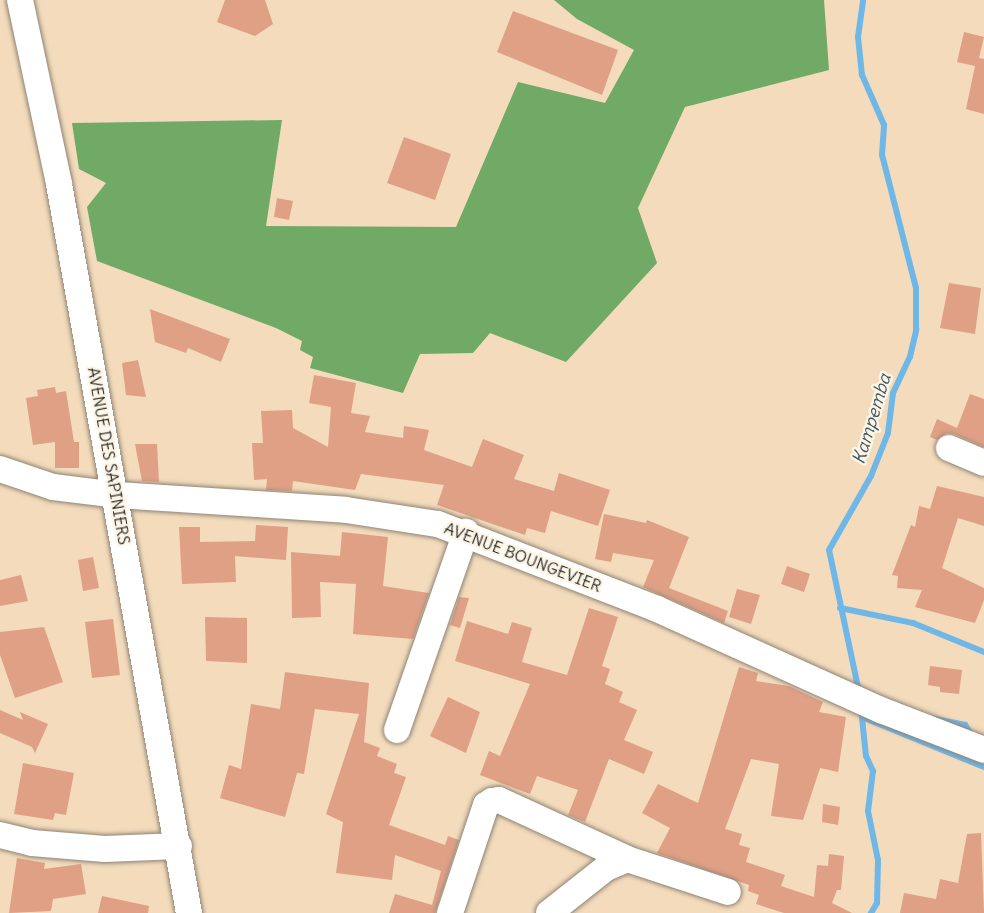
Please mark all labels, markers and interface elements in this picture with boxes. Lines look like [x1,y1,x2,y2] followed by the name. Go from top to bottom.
[84,366,134,546] street label: AVENUE DES SAPINIERS
[848,371,896,467] water label: Kampemba
[442,518,604,596] street label: AVENUE BOUNGEVIER

